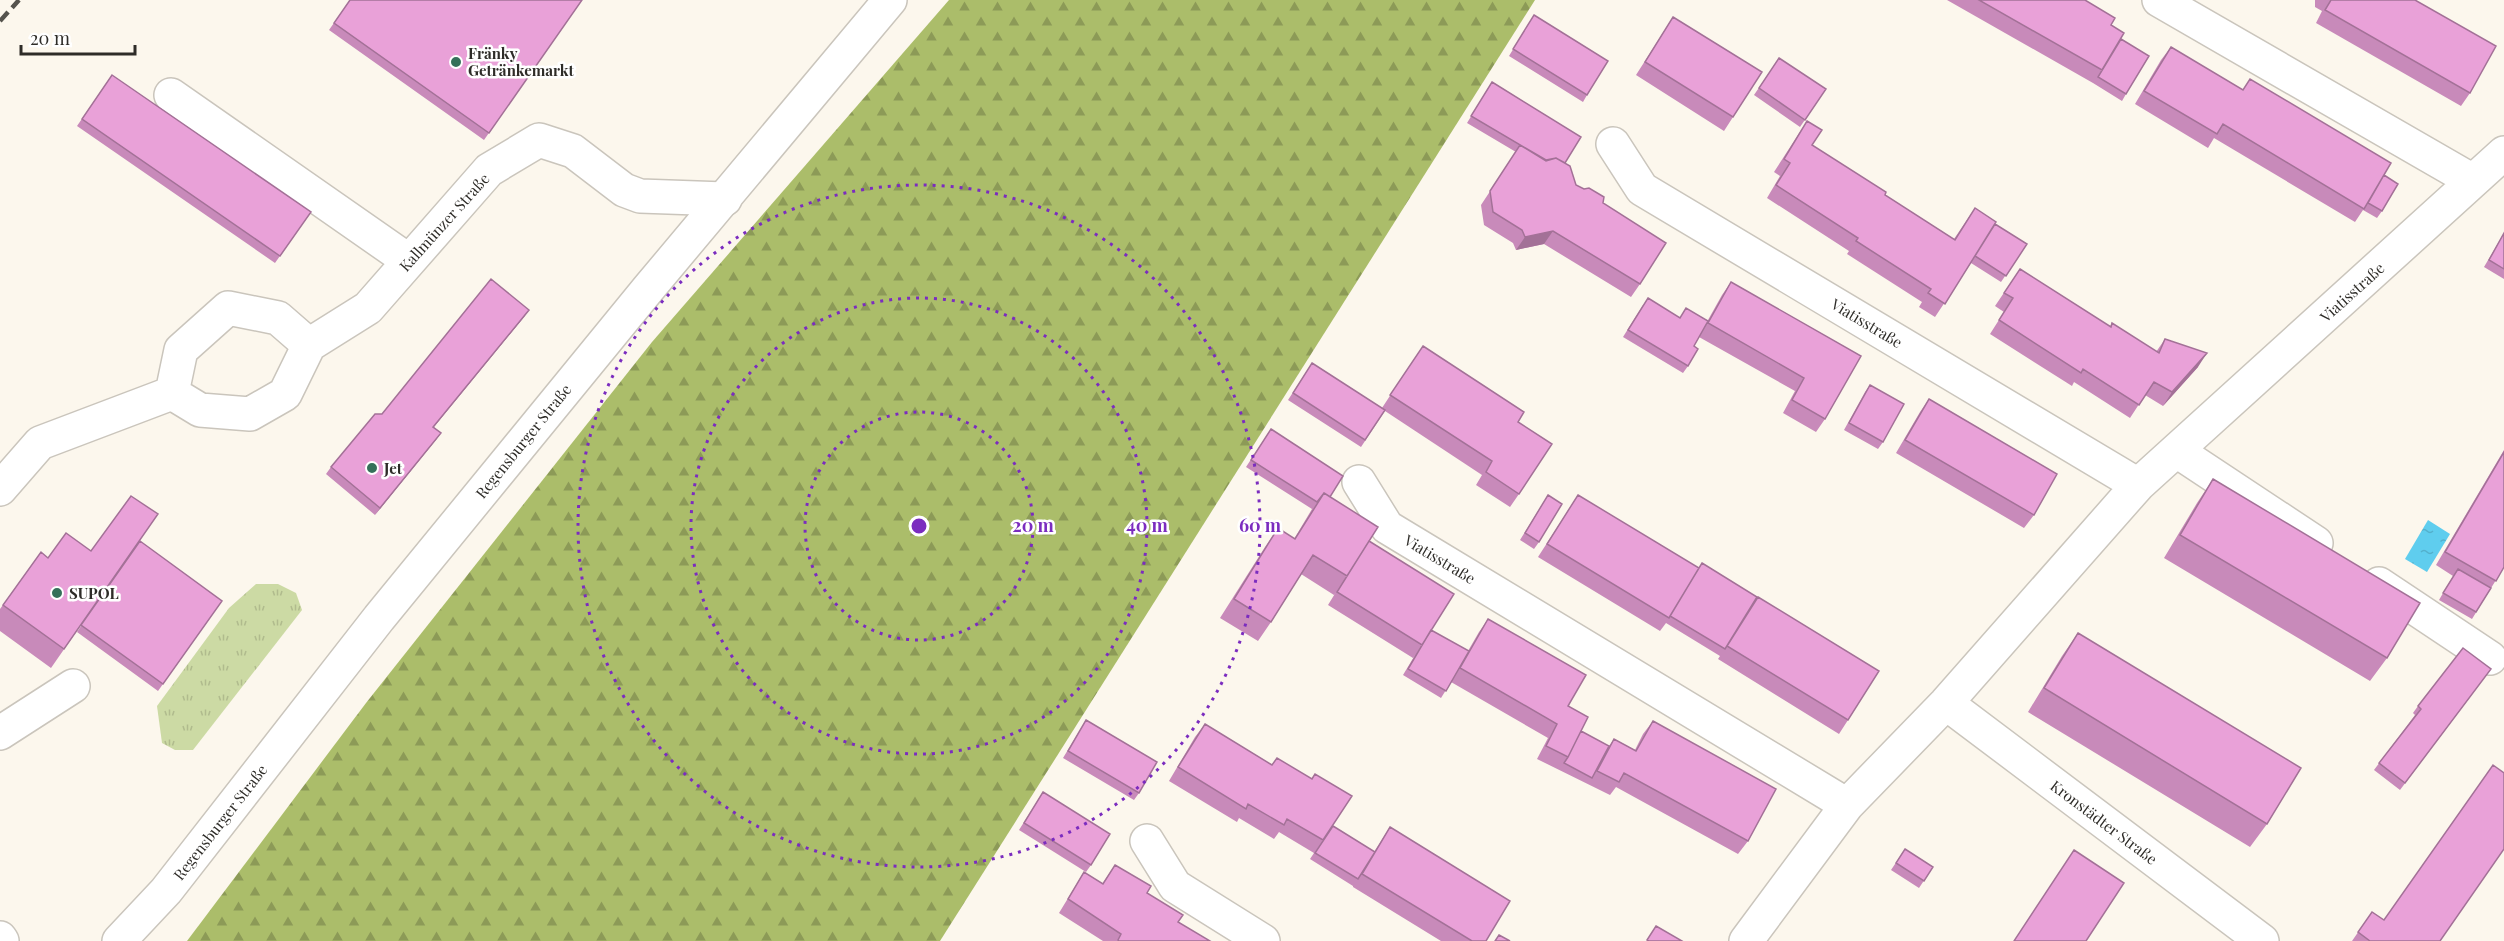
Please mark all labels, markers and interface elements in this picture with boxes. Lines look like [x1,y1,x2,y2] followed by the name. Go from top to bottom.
[21,18,135,56] scale bar
[30,26,70,50] text: 20 m
[468,43,574,80] place label: Fränky Getränkemarkt
[449,55,463,69] marker: Fränky Getränkemarkt
[395,169,493,275] street label: Kallmünzer Straße
[2315,258,2388,327] street label: Viatisstraße
[1827,293,1906,352] street label: Viatisstraße
[471,380,575,502] street label: Regensburger Straße
[383,458,403,478] place label: Jet
[365,461,379,475] marker: Jet
[1012,513,1054,537] text: 20 m
[1126,513,1169,537] text: 40 m
[1239,513,1282,537] text: 60 m
[909,516,929,536] centre of rings
[1400,529,1479,588] street label: Viatisstraße
[69,583,119,603] place label: SUPOL
[50,586,64,600] marker: SUPOL
[169,760,271,884] street label: Regensburger Straße
[2047,775,2161,869] street label: Kronstädter Straße

